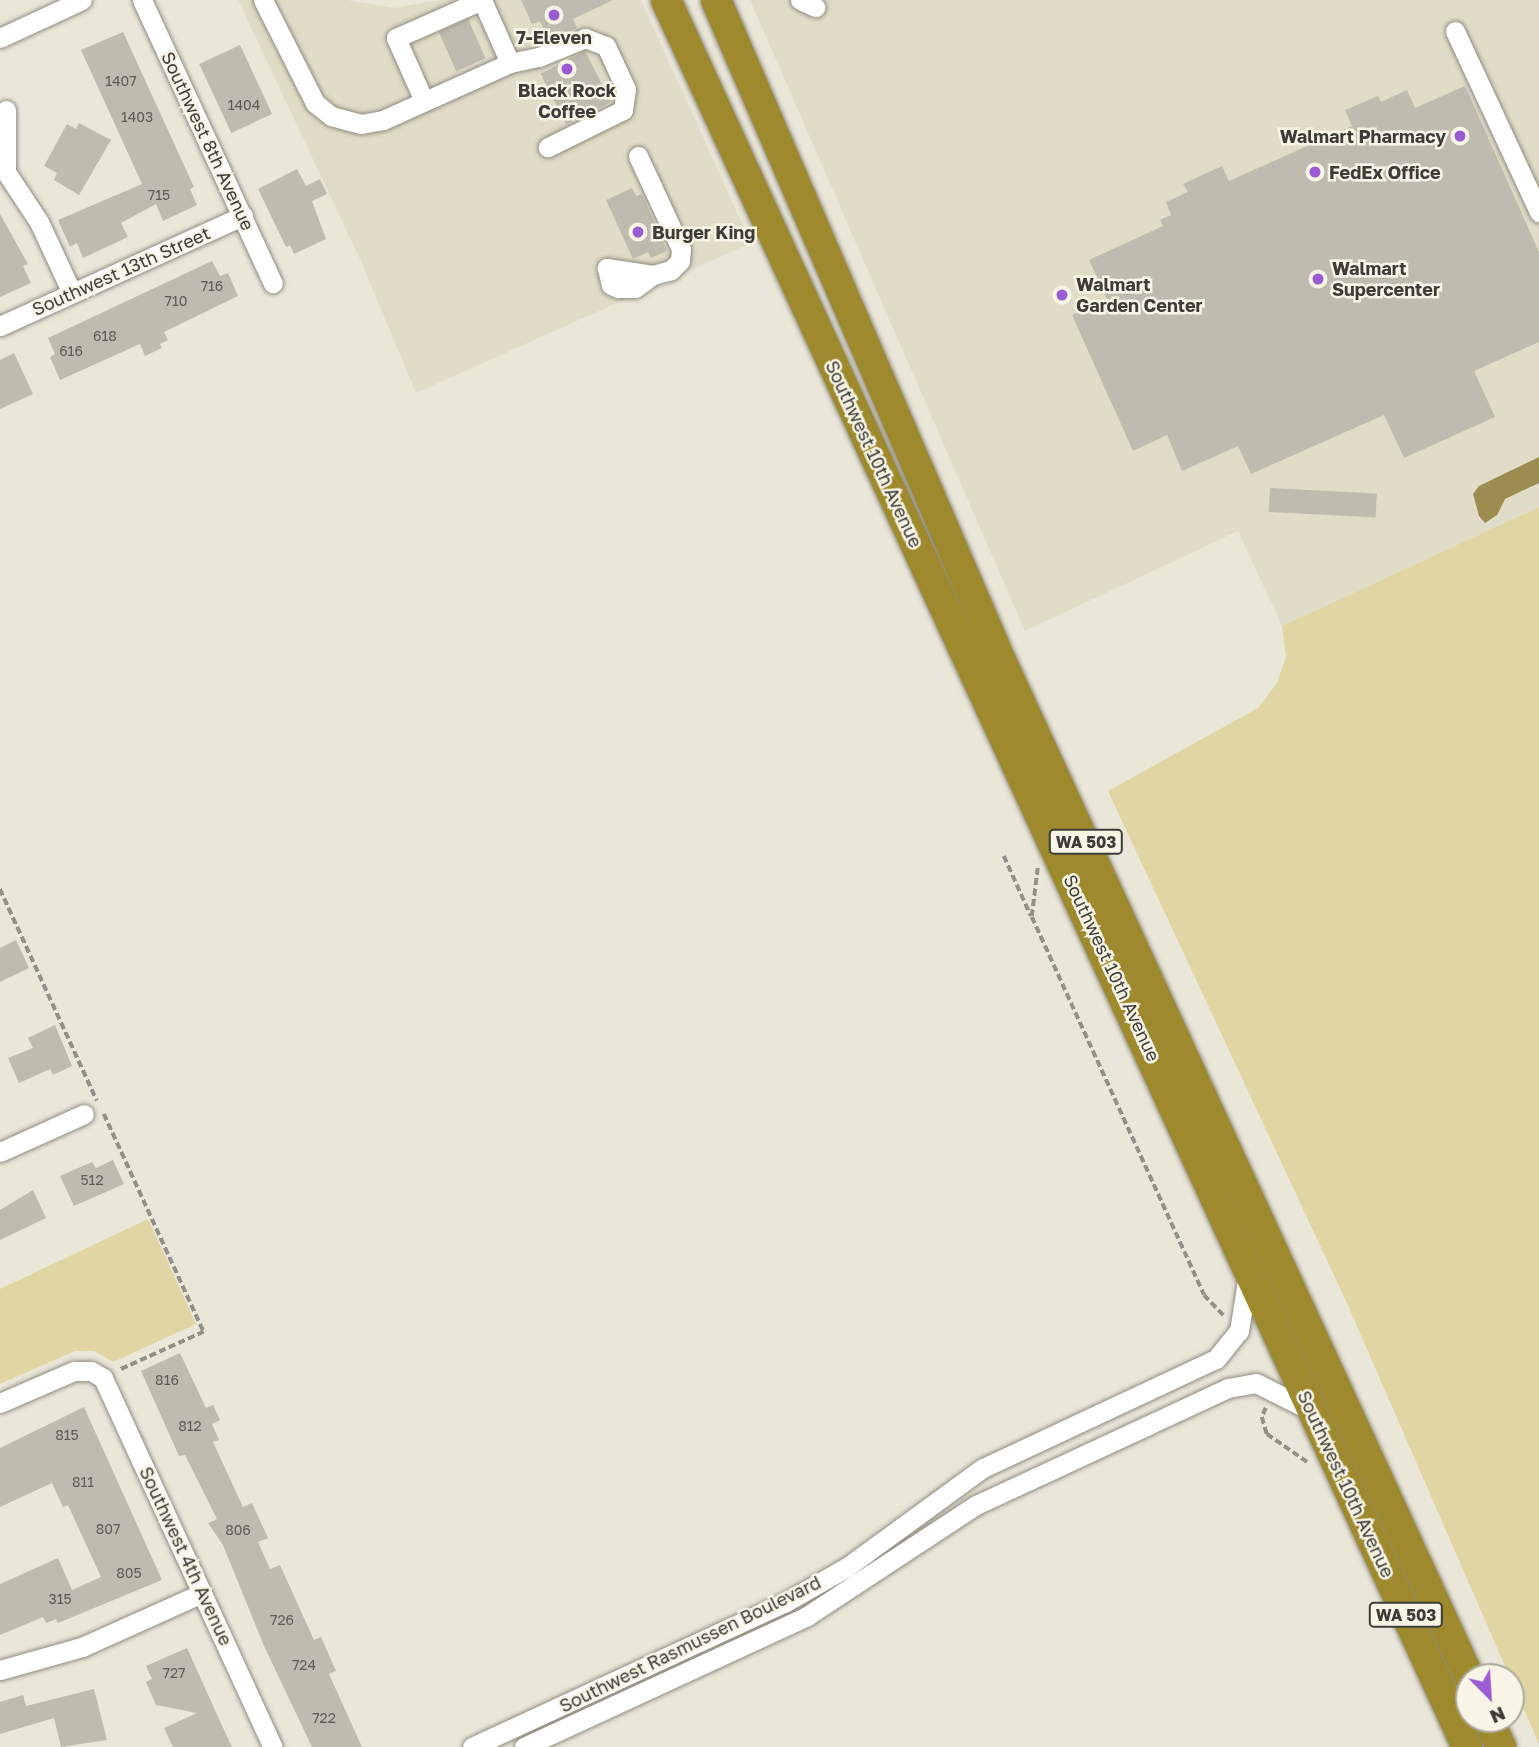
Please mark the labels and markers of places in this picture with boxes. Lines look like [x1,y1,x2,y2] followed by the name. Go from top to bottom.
[546,7,562,23] marker: 7-Eleven
[516,26,592,48] place label: 7-Eleven
[559,61,575,77] marker: Black Rock Coffee
[518,80,616,122] place label: Black Rock Coffee
[1280,125,1446,147] place label: Walmart Pharmacy
[1452,128,1468,144] marker: Walmart Pharmacy
[1329,161,1441,183] place label: FedEx Office
[1307,164,1323,180] marker: FedEx Office
[652,221,755,243] place label: Burger King
[630,224,646,240] marker: Burger King
[1332,258,1440,300] place label: Walmart Supercenter
[1310,271,1326,287] marker: Walmart Supercenter
[1076,274,1203,316] place label: Walmart Garden Center
[1054,287,1070,303] marker: Walmart Garden Center

